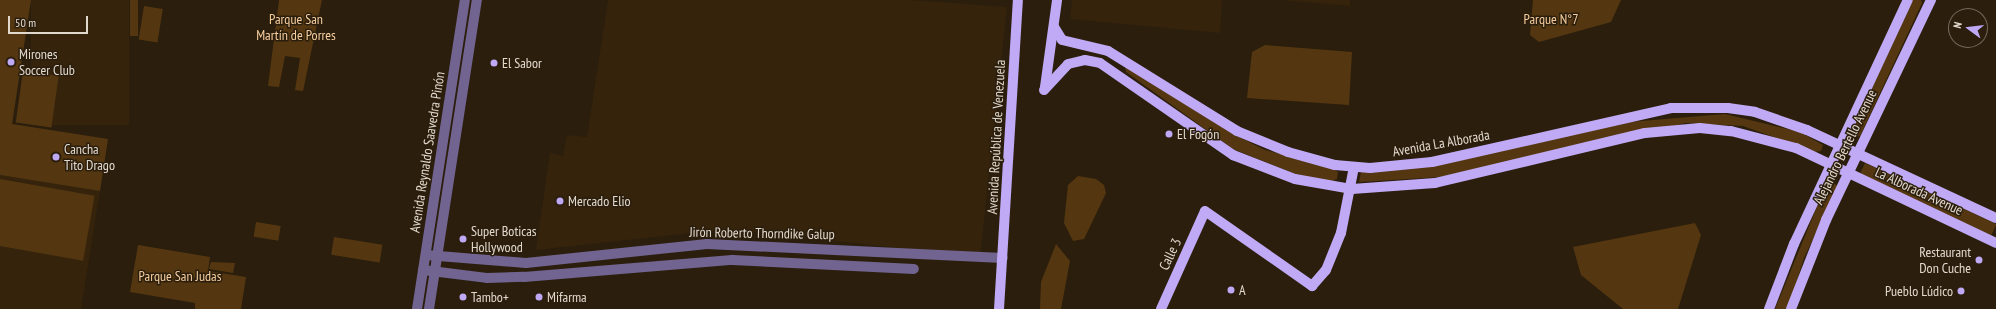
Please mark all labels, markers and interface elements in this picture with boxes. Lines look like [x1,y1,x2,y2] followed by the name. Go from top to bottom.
[10,8,90,34] scale bar
[1948,8,1988,48] north arrow
[256,11,336,44] park label: Parque San Martín de Porres
[1524,11,1578,27] park label: Parque N°7
[15,15,36,30] text: 50 m
[1950,20,1965,30] text: N
[19,46,75,78] place label: Mirones Soccer Club
[502,55,542,71] place label: El Sabor
[6,57,16,67] marker: Mirones Soccer Club
[489,58,499,68] marker: El Sabor
[984,59,1008,215] street label: Avenida República de Venezuela
[406,70,448,234] street label: Avenida Reynaldo Saavedra Pinón
[1810,87,1880,207] street label: Alejandro Bertello Avenue
[1177,126,1219,142] place label: El Fogón
[1391,126,1491,160] street label: Avenida La Alborada
[1164,129,1174,139] marker: El Fogón
[64,141,115,174] place label: Cancha Tito Drago
[51,152,61,162] marker: Cancha Tito Drago
[1872,163,1966,219] street label: La Alborada Avenue
[568,193,631,209] place label: Mercado Elio
[555,196,565,206] marker: Mercado Elio
[471,223,537,256] place label: Super Boticas Hollywood
[689,223,835,243] street label: Jirón Roberto Thorndike Galup
[458,234,468,244] marker: Super Boticas Hollywood
[1155,235,1185,273] street label: Calle 3
[1919,244,1971,276] place label: Restaurant Don Cuche
[1974,255,1984,265] marker: Restaurant Don Cuche
[139,268,221,284] park label: Parque San Judas
[1239,282,1246,298] place label: A
[1885,283,1953,299] place label: Pueblo Lúdico
[1226,285,1236,295] marker: A
[1956,286,1966,296] marker: Pueblo Lúdico
[471,289,509,305] place label: Tambo+
[547,289,587,305] place label: Mifarma
[458,292,468,302] marker: Tambo+
[534,292,544,302] marker: Mifarma

